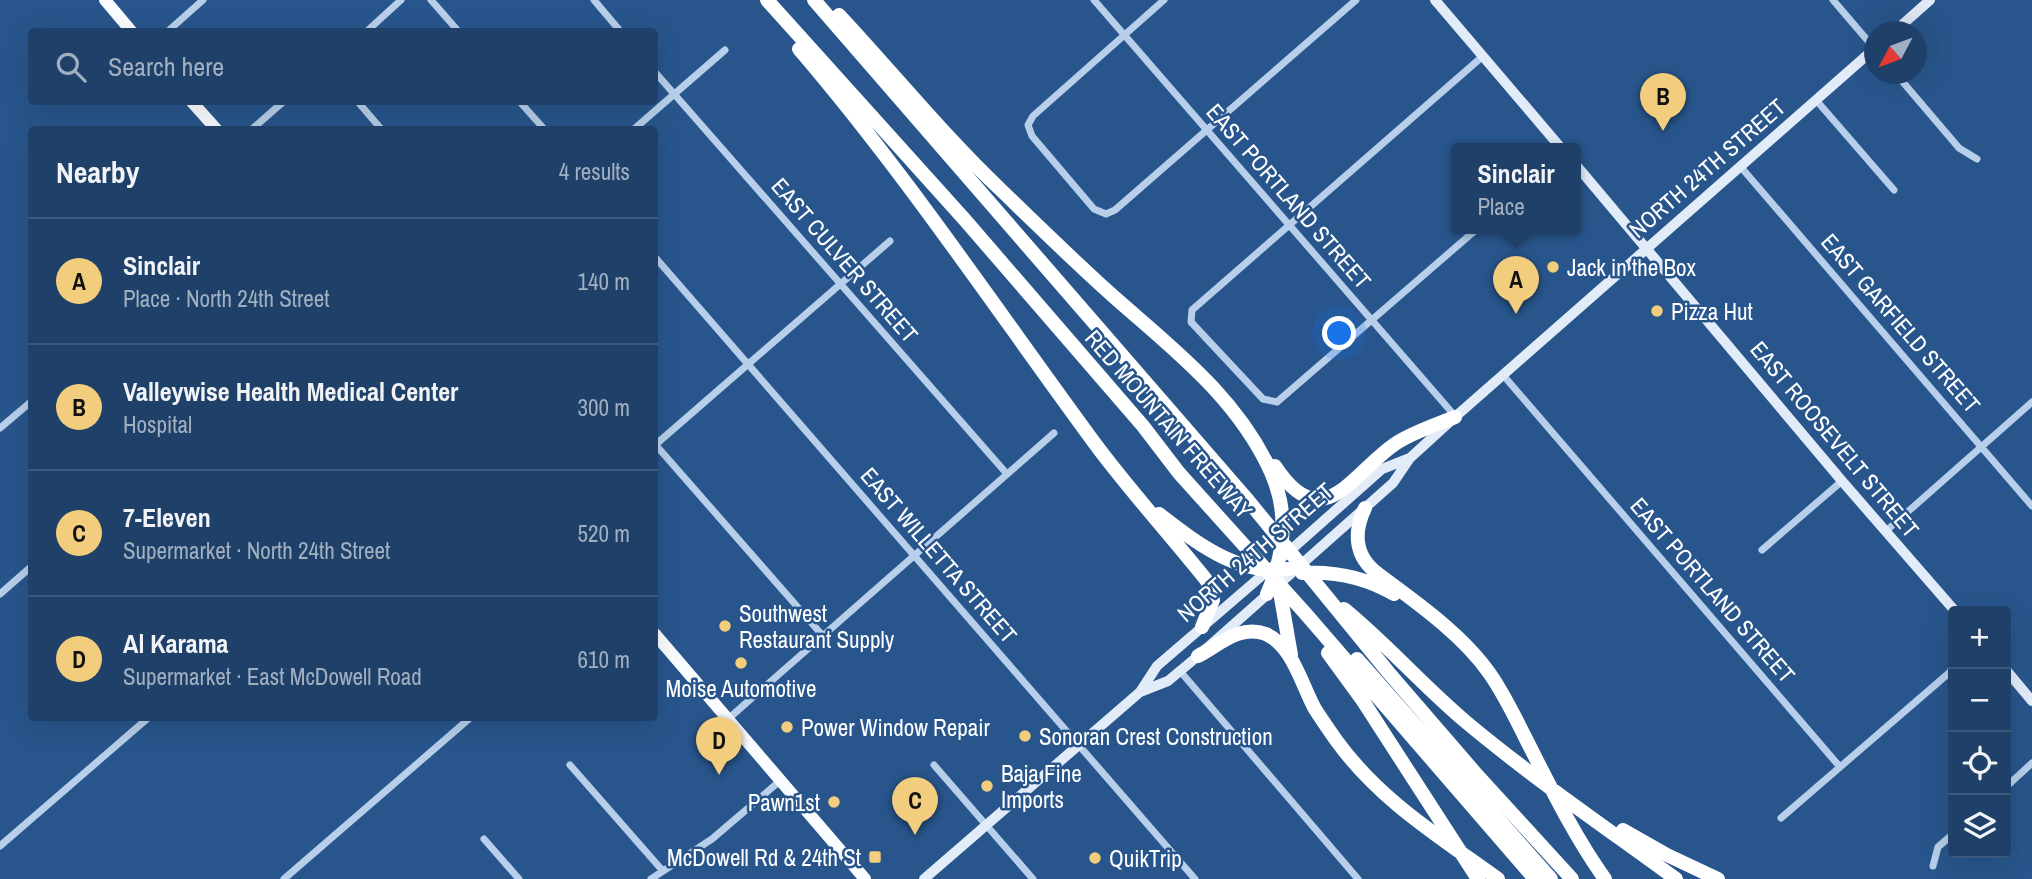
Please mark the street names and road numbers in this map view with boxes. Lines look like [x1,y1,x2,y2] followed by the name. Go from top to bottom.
[1622,91,1792,245] street label: NORTH 24TH STREET
[1200,97,1378,296] street label: EAST PORTLAND STREET
[765,171,926,349] street label: EAST CULVER STREET
[1814,227,1988,420] street label: EAST GARFIELD STREET
[1078,323,1260,525] street label: RED MOUNTAIN FREEWAY
[1744,334,1927,544] street label: EAST ROOSEVELT STREET
[854,460,1024,650] street label: EAST WILLETTA STREET
[1170,475,1340,629] street label: NORTH 24TH STREET
[1624,491,1802,690] street label: EAST PORTLAND STREET

